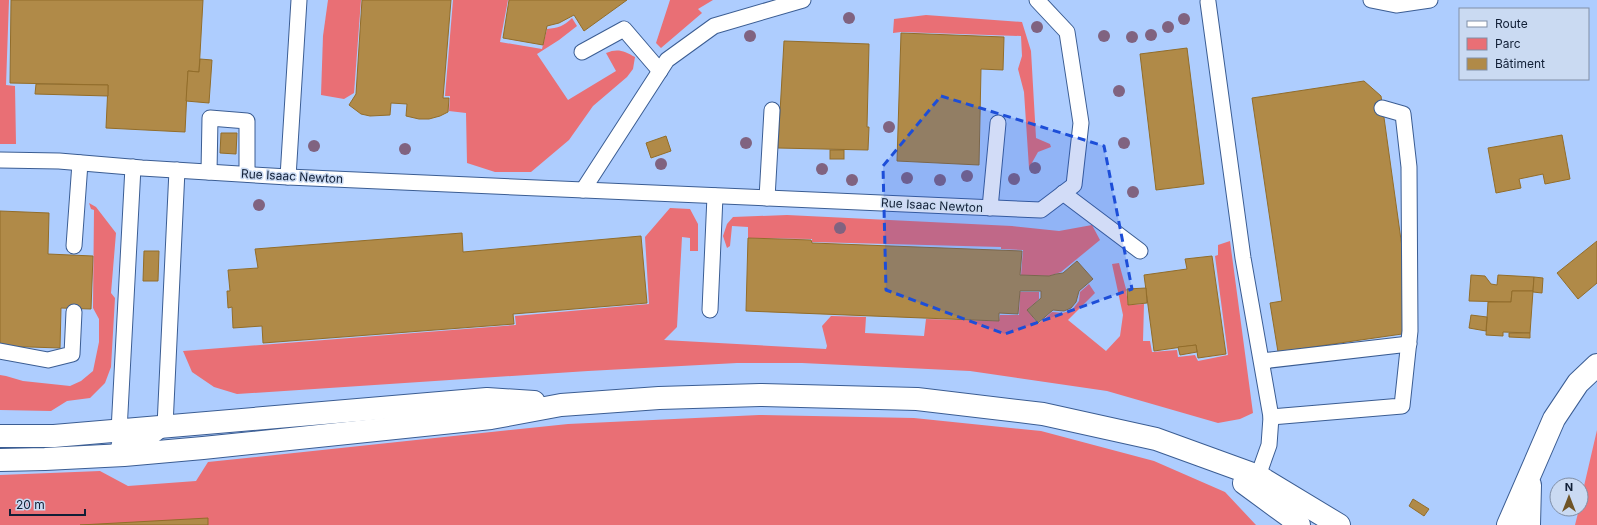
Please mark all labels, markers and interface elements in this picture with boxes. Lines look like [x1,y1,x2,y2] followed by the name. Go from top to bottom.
[1459,8,1589,80] legend
[1495,16,1528,31] text: Route
[1495,36,1521,51] text: Parc
[1495,56,1545,71] text: Bâtiment
[241,166,343,186] street label: Rue Isaac Newton
[881,195,983,215] street label: Rue Isaac Newton
[1549,477,1589,517] north arrow
[1565,480,1573,494] text: N
[10,491,85,517] scale bar
[16,497,45,512] text: 20 m

